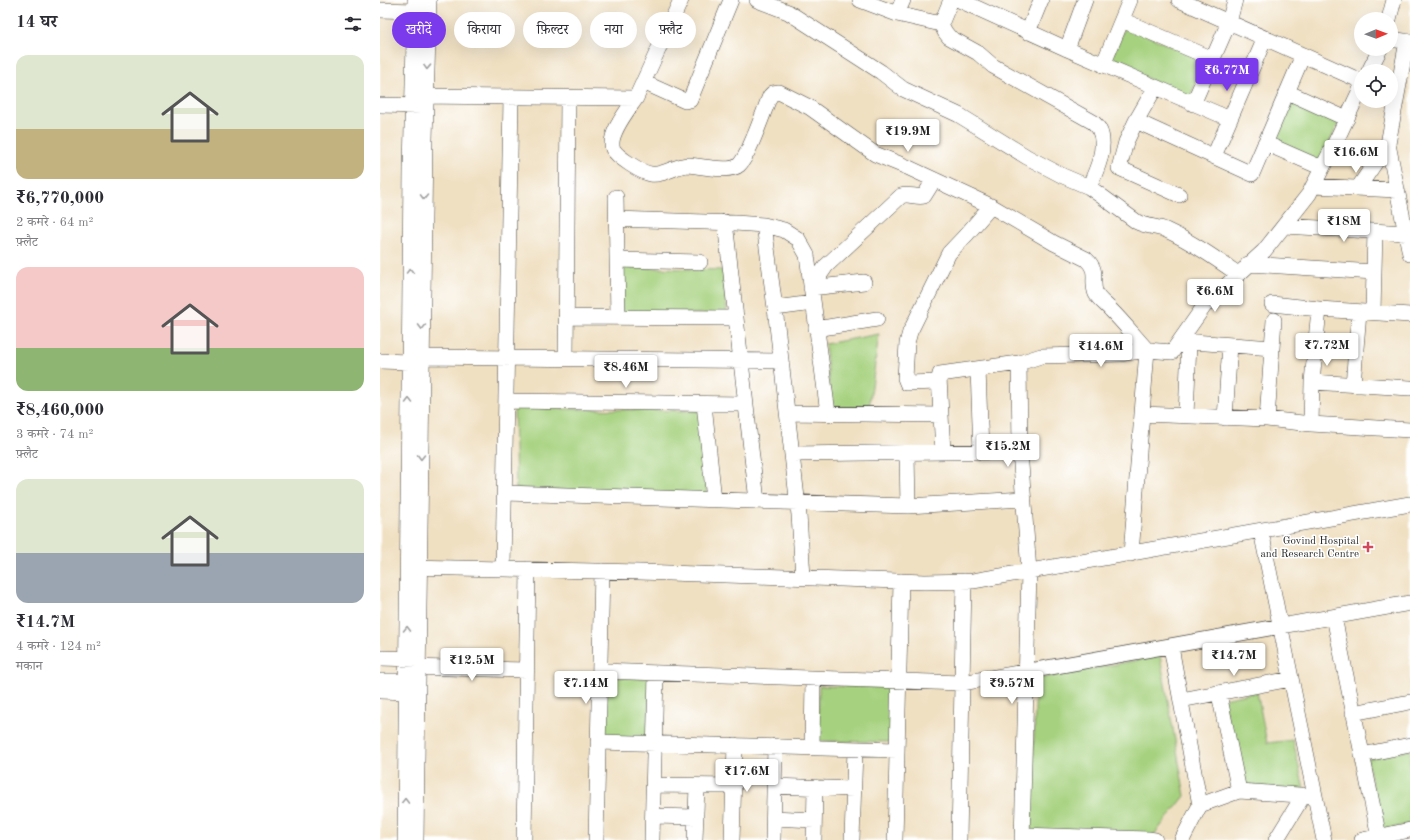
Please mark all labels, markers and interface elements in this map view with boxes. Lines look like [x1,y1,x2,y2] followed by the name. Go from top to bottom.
[392,12,446,48] chip: खरीदें
[454,12,515,48] chip: किराया
[523,12,582,48] chip: फ़िल्टर
[590,12,637,48] chip: नया
[645,12,696,48] chip: फ़्लैट
[1354,12,1398,56] north arrow
[1354,12,1398,108] map controls
[342,13,364,35] icon: filters
[16,14,57,31] text: 14 घर
[1194,58,1260,92] pin: ₹6.77M
[423,64,431,70] one-way arrow
[1204,64,1250,77] text: ₹6.77M
[1354,64,1398,108] button: locate
[154,81,226,153] icon: home
[875,119,941,153] pin: ₹19.9M
[885,125,931,138] text: ₹19.9M
[1323,140,1389,174] pin: ₹16.6M
[1333,146,1379,159] text: ₹16.6M
[16,190,104,207] text: ₹6,770,000
[420,194,428,200] one-way arrow
[1320,209,1368,243] pin: ₹18M
[1327,215,1361,228] text: ₹18M
[16,216,93,229] text: 2 कमरे · 64 m²
[16,236,38,249] text: फ़्लैट
[406,268,414,274] one-way arrow
[1187,279,1243,313] pin: ₹6.6M
[1196,285,1234,298] text: ₹6.6M
[154,293,226,365] icon: home
[418,324,426,330] one-way arrow
[1294,333,1360,367] pin: ₹7.72M
[1068,334,1134,368] pin: ₹14.6M
[1304,339,1350,352] text: ₹7.72M
[1078,340,1124,353] text: ₹14.6M
[593,355,659,389] pin: ₹8.46M
[603,361,649,374] text: ₹8.46M
[405,398,413,404] one-way arrow
[16,402,104,419] text: ₹8,460,000
[16,428,93,441] text: 3 कमरे · 74 m²
[975,434,1041,468] pin: ₹15.2M
[985,440,1031,453] text: ₹15.2M
[16,448,38,461] text: फ़्लैट
[417,454,425,460] one-way arrow
[154,505,226,577] icon: home
[1260,536,1359,560] place label: Govind Hospital and Research Centre
[1362,541,1374,553] marker: Govind Hospital and Research Centre
[16,614,75,631] text: ₹14.7M
[403,626,411,632] one-way arrow
[16,640,101,653] text: 4 कमरे · 124 m²
[1201,643,1267,677] pin: ₹14.7M
[439,648,505,682] pin: ₹12.5M
[1211,649,1257,662] text: ₹14.7M
[449,654,495,667] text: ₹12.5M
[16,660,42,673] text: मकान
[553,671,619,705] pin: ₹7.14M
[979,671,1045,705] pin: ₹9.57M
[563,677,609,690] text: ₹7.14M
[989,677,1035,690] text: ₹9.57M
[714,759,780,793] pin: ₹17.6M
[724,765,770,778] text: ₹17.6M
[401,798,409,804] one-way arrow

